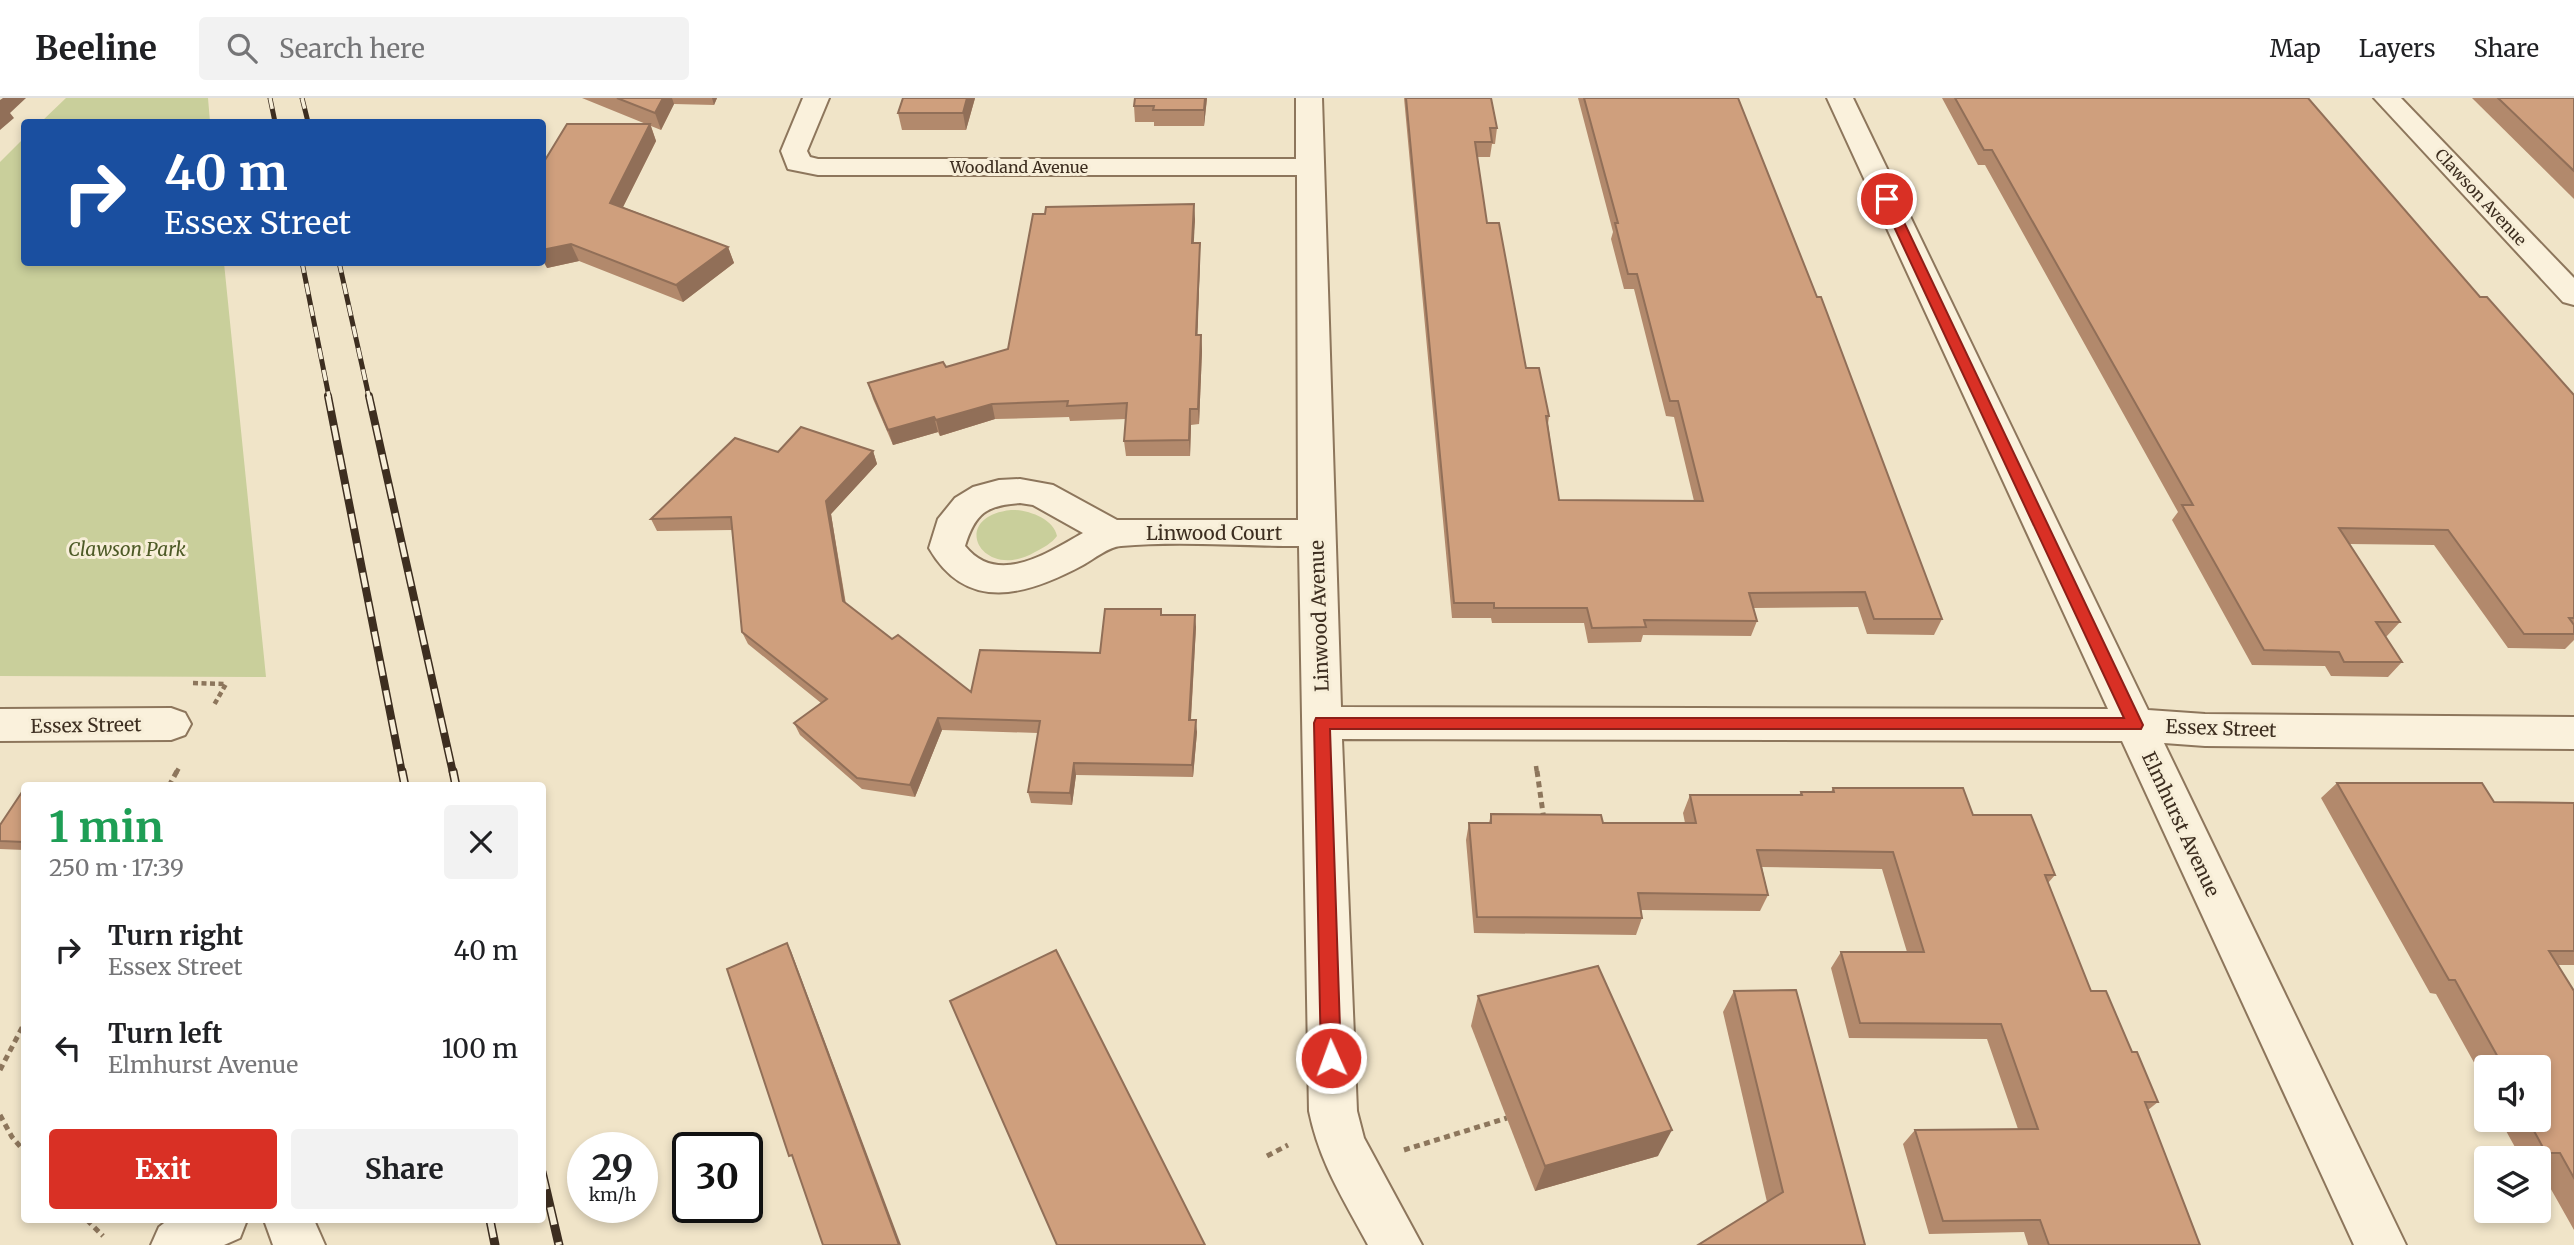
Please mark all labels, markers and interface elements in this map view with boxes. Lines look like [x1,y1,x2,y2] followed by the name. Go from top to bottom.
[199,17,689,80] search box
[35,28,157,69] text: Beeline
[223,29,261,67] icon: search
[279,32,425,65] text: Search here
[2270,33,2321,64] text: Map
[2359,33,2435,64] text: Layers
[2473,33,2539,64] text: Share
[164,142,288,203] text: 40 m
[2431,144,2531,250] street label: Clawson Avenue
[49,147,140,238] icon: right
[949,157,1088,177] street label: Woodland Avenue
[1857,169,1917,229] pin
[1868,180,1906,218] icon: arrive
[164,203,351,243] text: Essex Street
[1146,521,1283,545] street label: Linwood Court
[68,537,187,561] park label: Clawson Park
[1304,540,1334,692] street label: Linwood Avenue
[30,712,142,738] street label: Essex Street
[2165,714,2278,742] street label: Essex Street
[2137,748,2225,900] street label: Elmhurst Avenue
[49,801,163,853] text: 1 min
[444,805,518,879] button: close
[49,853,184,882] text: 250 m · 17:39
[108,919,243,952] text: Turn right
[49,931,87,969] icon: right
[454,934,518,967] text: 40 m
[108,952,242,981] text: Essex Street
[108,1017,222,1050] text: Turn left
[1294,1021,1368,1095] position arrow
[49,1029,87,1067] icon: left
[442,1032,518,1065] text: 100 m
[108,1050,298,1079] text: Elmhurst Avenue
[2474,1055,2551,1223] map controls
[2474,1055,2551,1132] button: sound
[49,1129,277,1209] button: Exit
[291,1129,518,1209] button: Share
[672,1132,763,1223] speed limit sign: 30
[592,1146,633,1190] text: 29
[2474,1146,2551,1223] button: layers
[589,1183,636,1206] text: km/h

